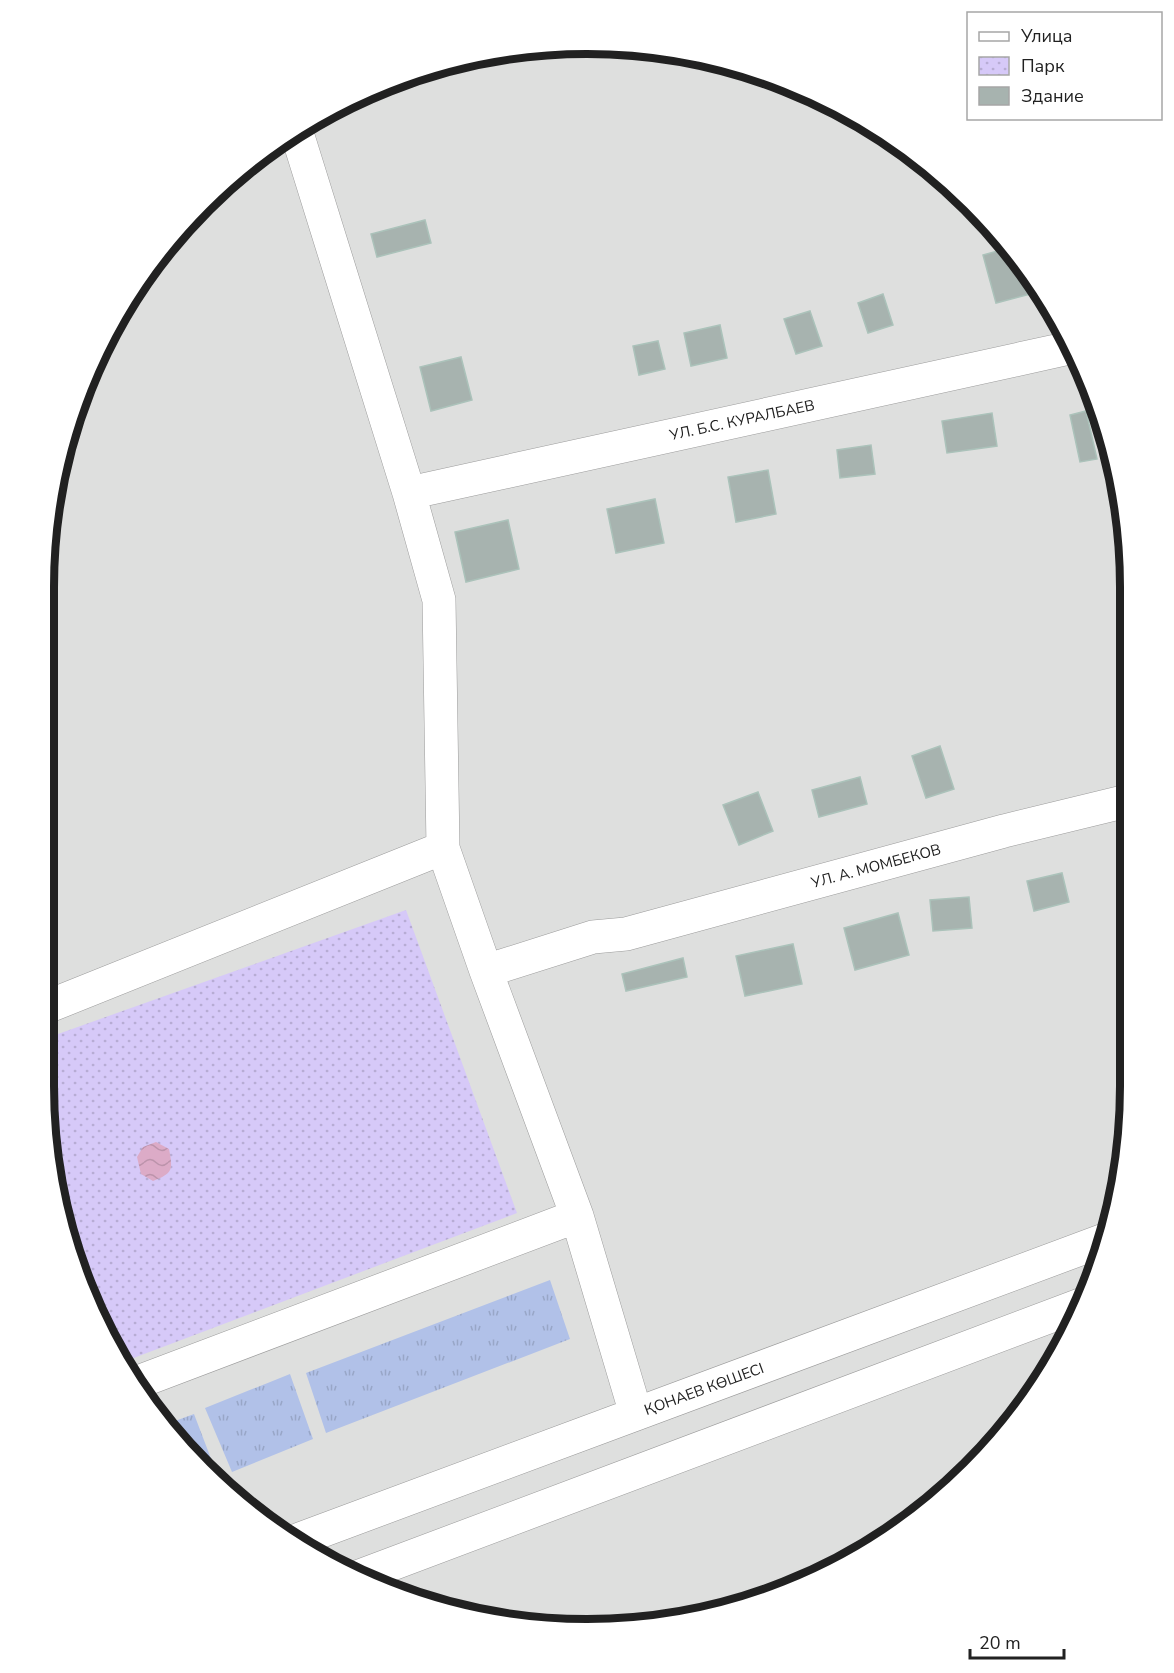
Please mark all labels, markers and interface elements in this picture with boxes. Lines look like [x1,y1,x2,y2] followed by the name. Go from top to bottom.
[967,12,1162,120] legend
[1020,24,1072,48] text: Улица
[1021,54,1065,78] text: Парк
[1021,84,1084,108] text: Здание
[667,395,816,445] street label: УЛ. Б.С. КУРАЛБАЕВ
[808,839,943,893] street label: УЛ. А. МОМБЕКОВ
[641,1358,767,1420] street label: ҚОНАЕВ КӨШЕСІ
[970,1622,1064,1660] scale bar
[979,1631,1021,1655] text: 20 m

